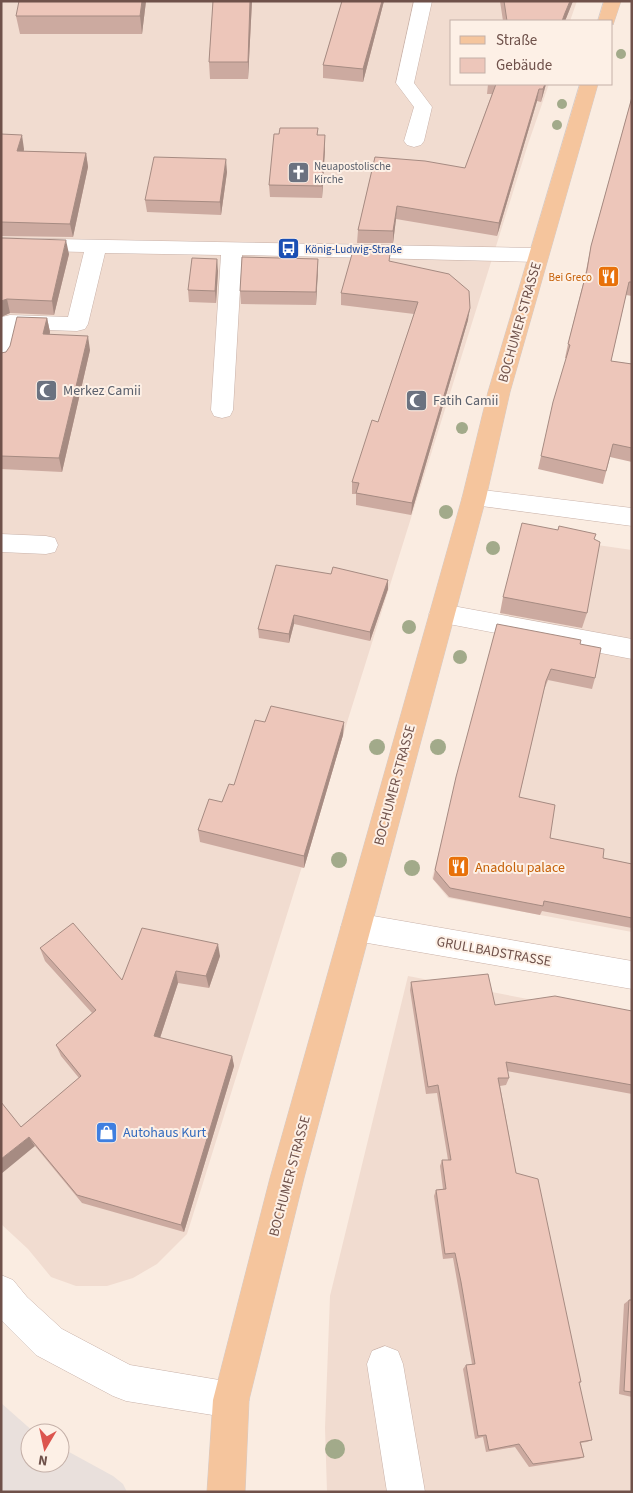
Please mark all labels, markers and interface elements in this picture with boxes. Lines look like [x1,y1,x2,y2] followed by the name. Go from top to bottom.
[450,20,613,85] legend
[496,30,537,51] text: Straße
[496,55,552,76] text: Gebäude
[314,159,391,187] place label: Neuapostolische Kirche
[286,160,310,184] church icon: Neuapostolische Kirche
[277,237,301,261] bus stop icon: König-Ludwig-Straße
[305,242,402,257] place label: König-Ludwig-Straße
[493,260,547,385] street label: BOCHUMER STRASSE
[596,265,620,289] restaurant icon: Bei Greco
[548,270,592,285] place label: Bei Greco
[35,378,59,402] mosque icon: Merkez Camii
[63,381,141,401] place label: Merkez Camii
[405,388,429,412] mosque icon: Fatih Camii
[433,391,498,411] place label: Fatih Camii
[369,723,421,848] street label: BOCHUMER STRASSE
[447,855,471,879] restaurant icon: Anadolu palace
[475,858,565,878] place label: Anadolu palace
[435,932,553,972] street label: GRULLBADSTRASSE
[264,1114,316,1239] street label: BOCHUMER STRASSE
[95,1120,119,1144] shop icon: Autohaus Kurt
[123,1123,207,1143] place label: Autohaus Kurt
[20,1423,70,1473] north arrow
[37,1449,49,1470] text: N

